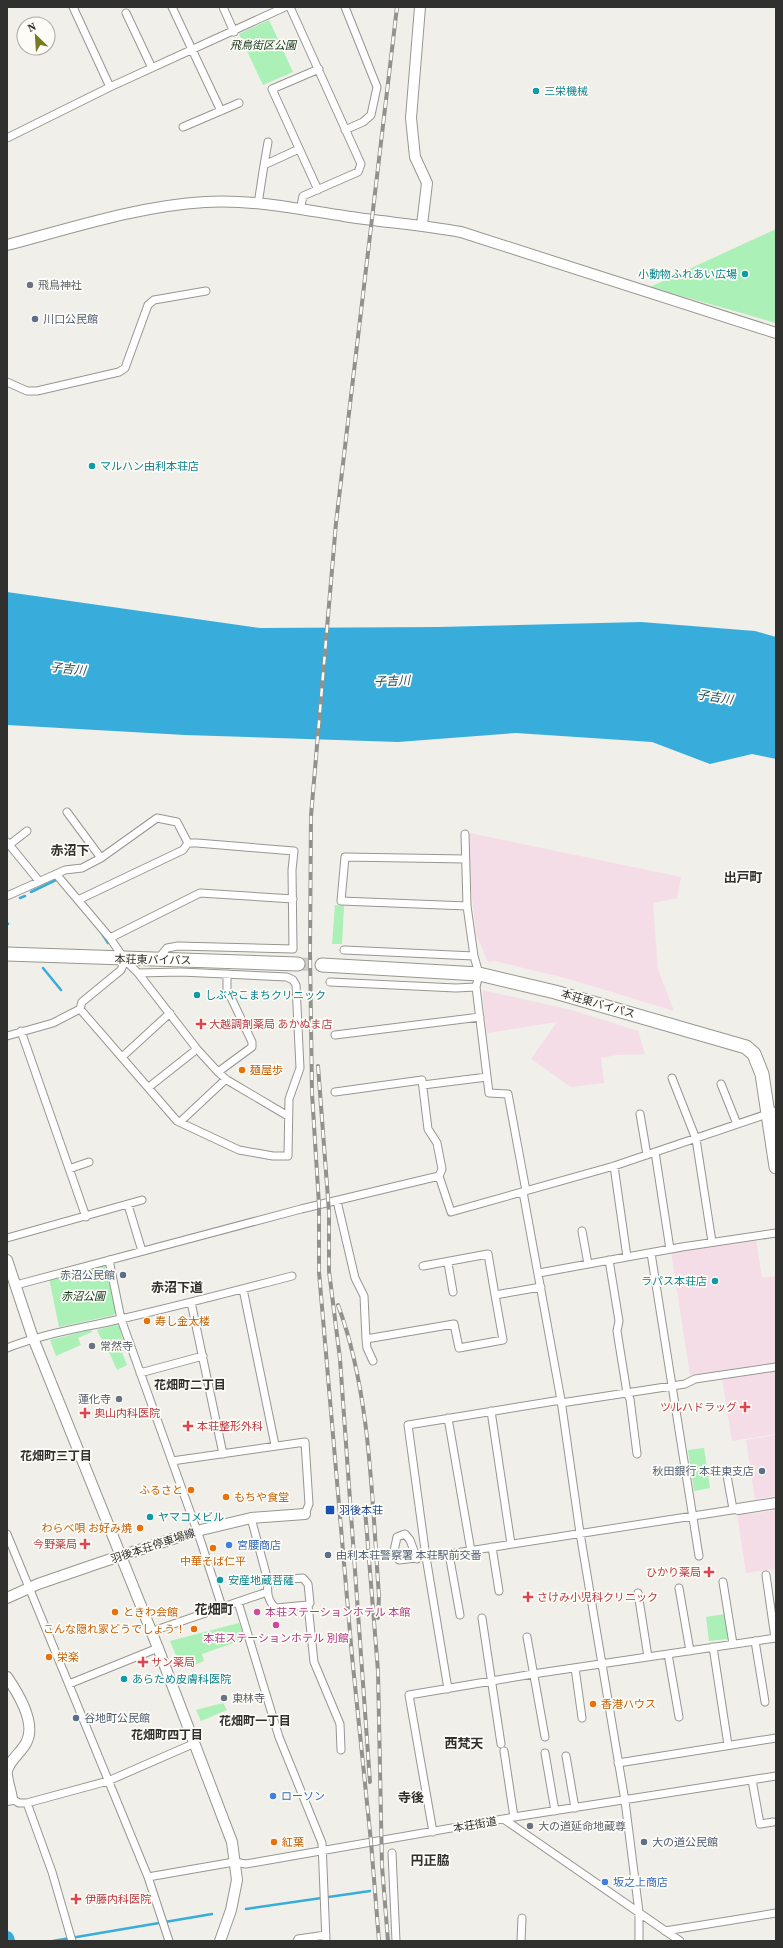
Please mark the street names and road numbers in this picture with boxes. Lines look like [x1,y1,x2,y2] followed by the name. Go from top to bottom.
[114,952,192,968] street label: 本荘東バイパス
[559,986,637,1022] street label: 本荘東バイパス
[109,1525,197,1567] street label: 羽後本荘停車場線
[452,1814,498,1836] street label: 本荘街道

